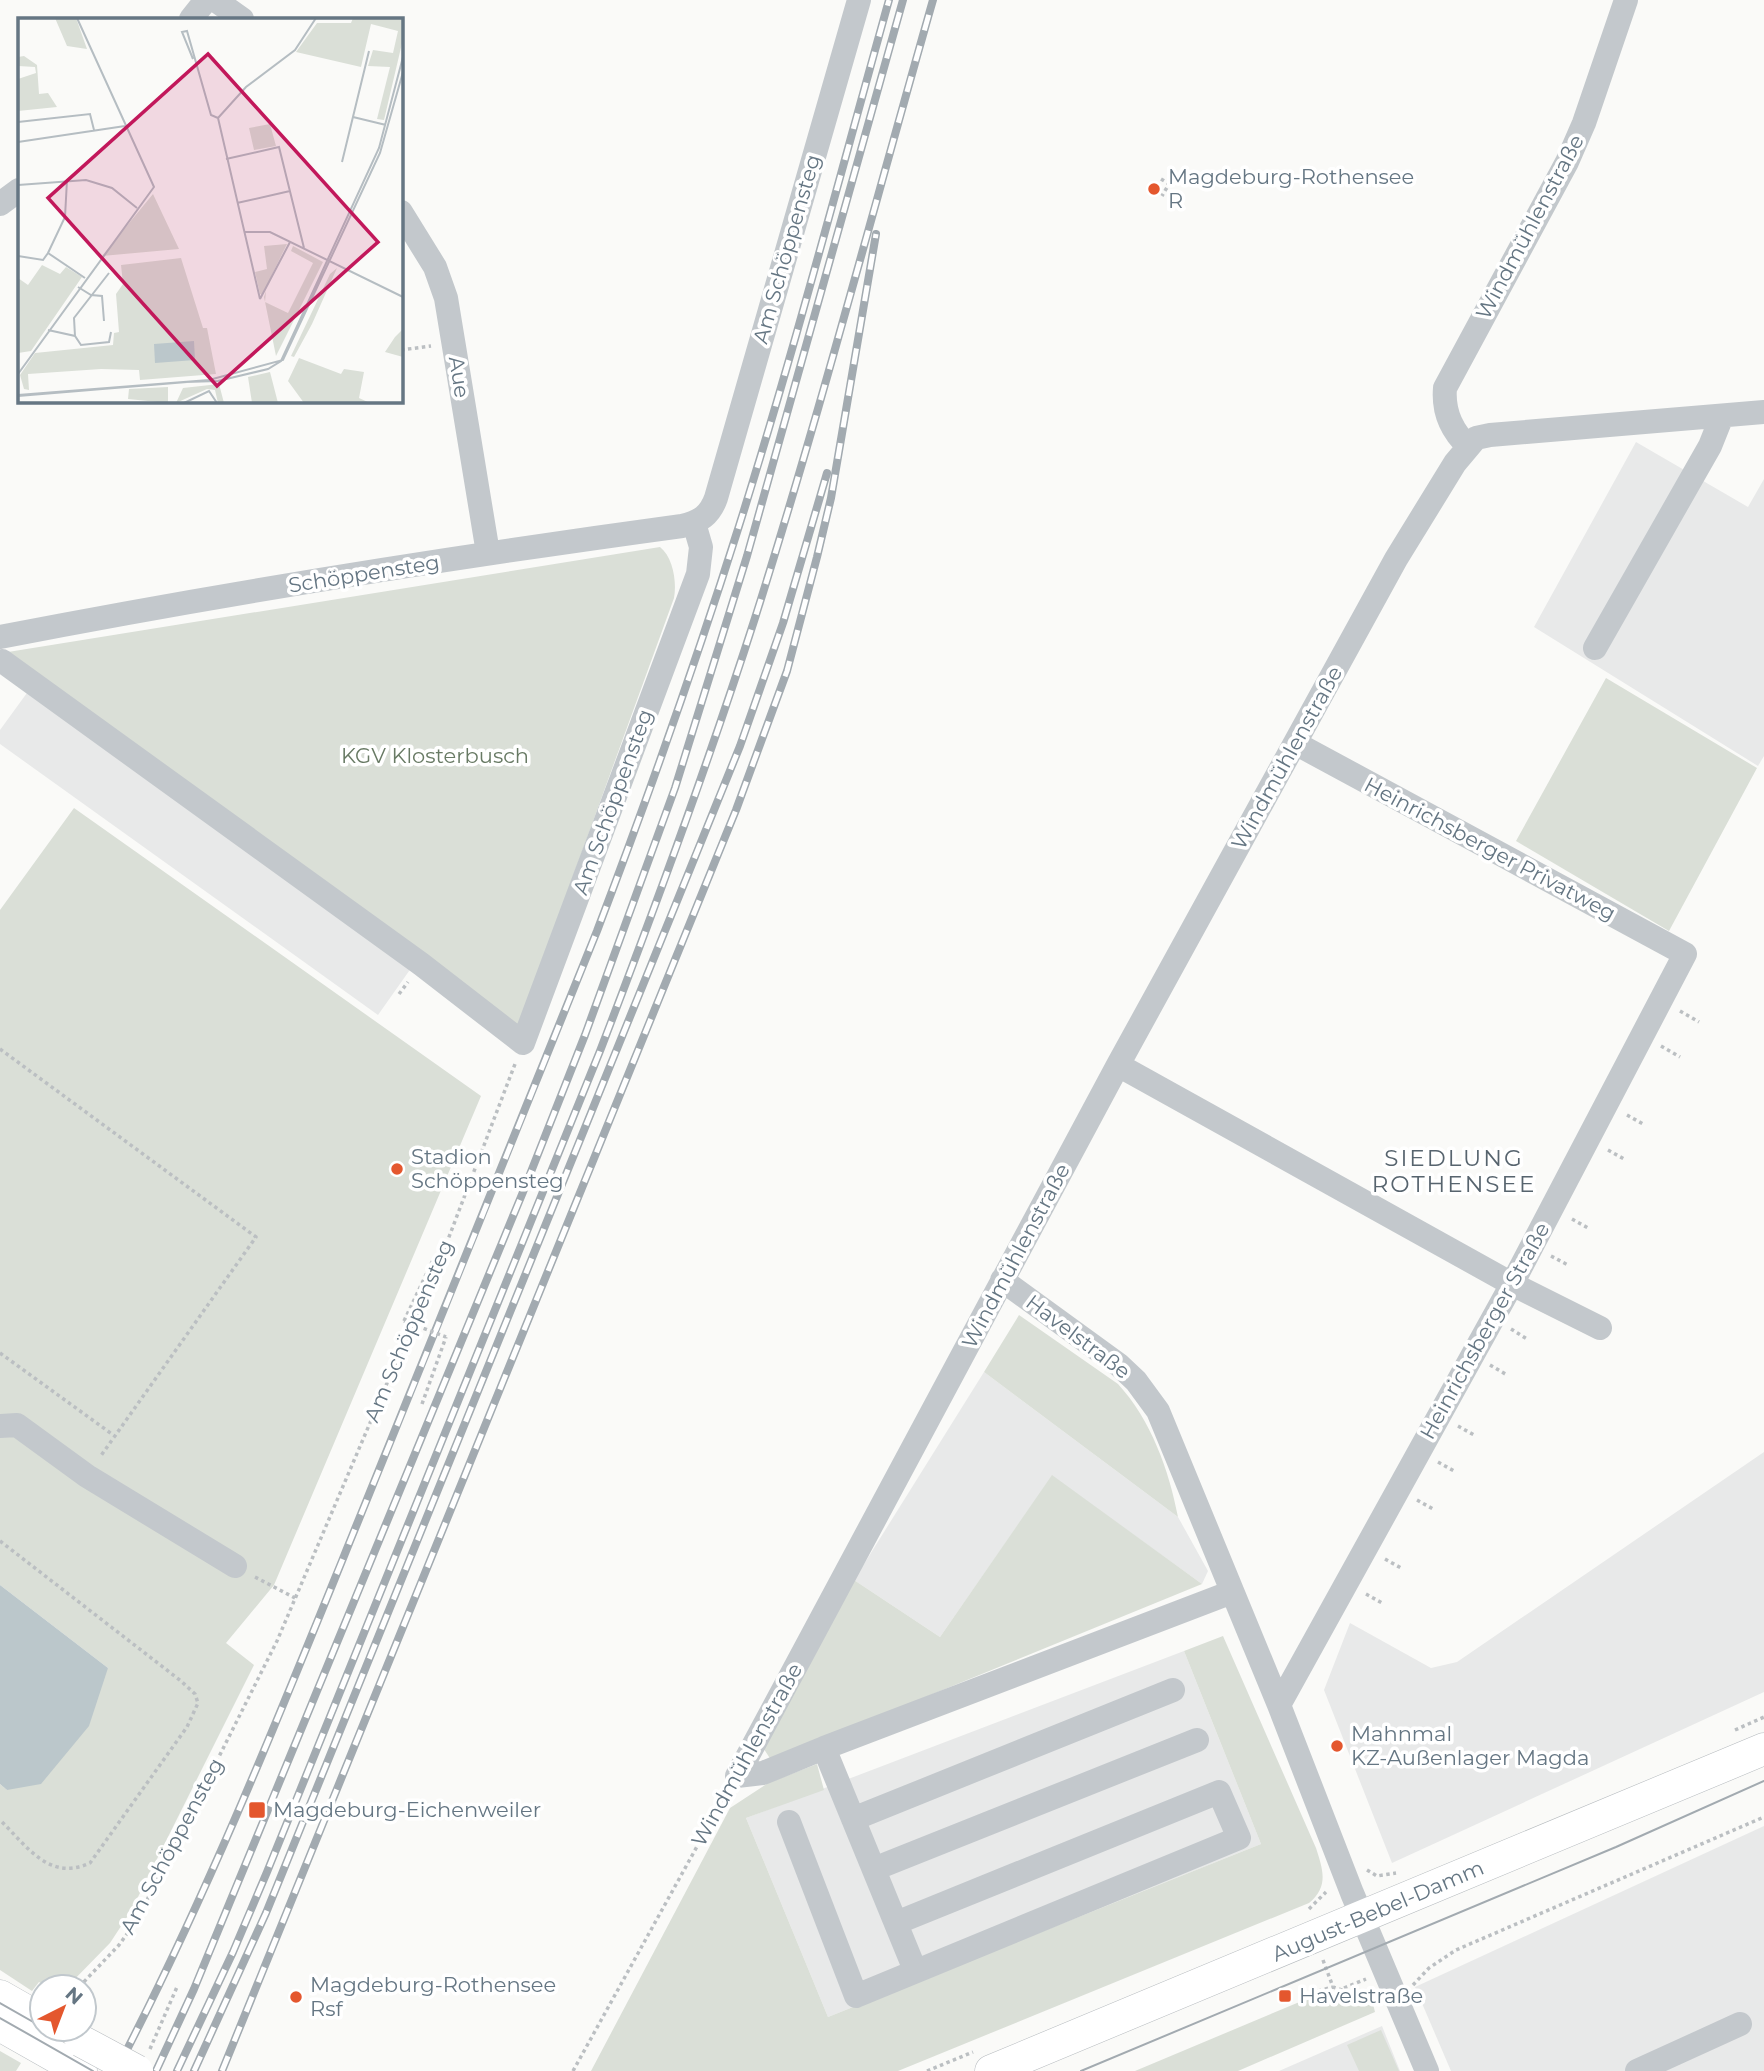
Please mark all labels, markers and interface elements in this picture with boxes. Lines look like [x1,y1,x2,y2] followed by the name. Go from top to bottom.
[18,18,402,402] inset map
[1470,130,1589,323] street label: Windmühlenstraße
[748,151,825,346] street label: Am Schöppensteg
[1168,164,1414,213] place label: Magdeburg-Rothensee R
[1146,181,1162,197] marker: Magdeburg-Rothensee R
[444,354,475,399] street label: Aue
[287,549,441,598] street label: Schöppensteg
[1226,662,1347,854] street label: Windmühlenstraße
[567,706,658,898] street label: Am Schöppensteg
[341,743,529,768] park label: KGV Klosterbusch
[1360,772,1620,926] street label: Heinrichsberger Privatweg
[411,1144,564,1193] place label: Stadion Schöppensteg
[1372,1144,1536,1198] district label: SIEDLUNG ROTHENSEE
[956,1159,1075,1352] street label: Windmühlenstraße
[389,1161,405,1177] marker: Stadion Schöppensteg
[1415,1218,1555,1443] street label: Heinrichsberger Straße
[359,1236,458,1426] street label: Am Schöppensteg
[1021,1289,1135,1384] street label: Havelstraße
[686,1659,807,1851] street label: Windmühlenstraße
[1351,1721,1589,1770] place label: Mahnmal KZ-Außenlager Magda
[1329,1738,1345,1754] marker: Mahnmal KZ-Außenlager Magda
[115,1754,229,1938] street label: Am Schöppensteg
[273,1797,541,1822] place label: Magdeburg-Eichenweiler
[247,1800,267,1820] marker: Magdeburg-Eichenweiler
[1268,1855,1487,1966] street label: August-Bebel-Damm
[310,1972,556,2021] place label: Magdeburg-Rothensee Rsf
[28,1973,98,2043] north arrow
[61,1982,87,2009] text: N
[1299,1983,1423,2008] place label: Havelstraße
[1277,1988,1293,2004] marker: Havelstraße
[288,1989,304,2005] marker: Magdeburg-Rothensee Rsf

